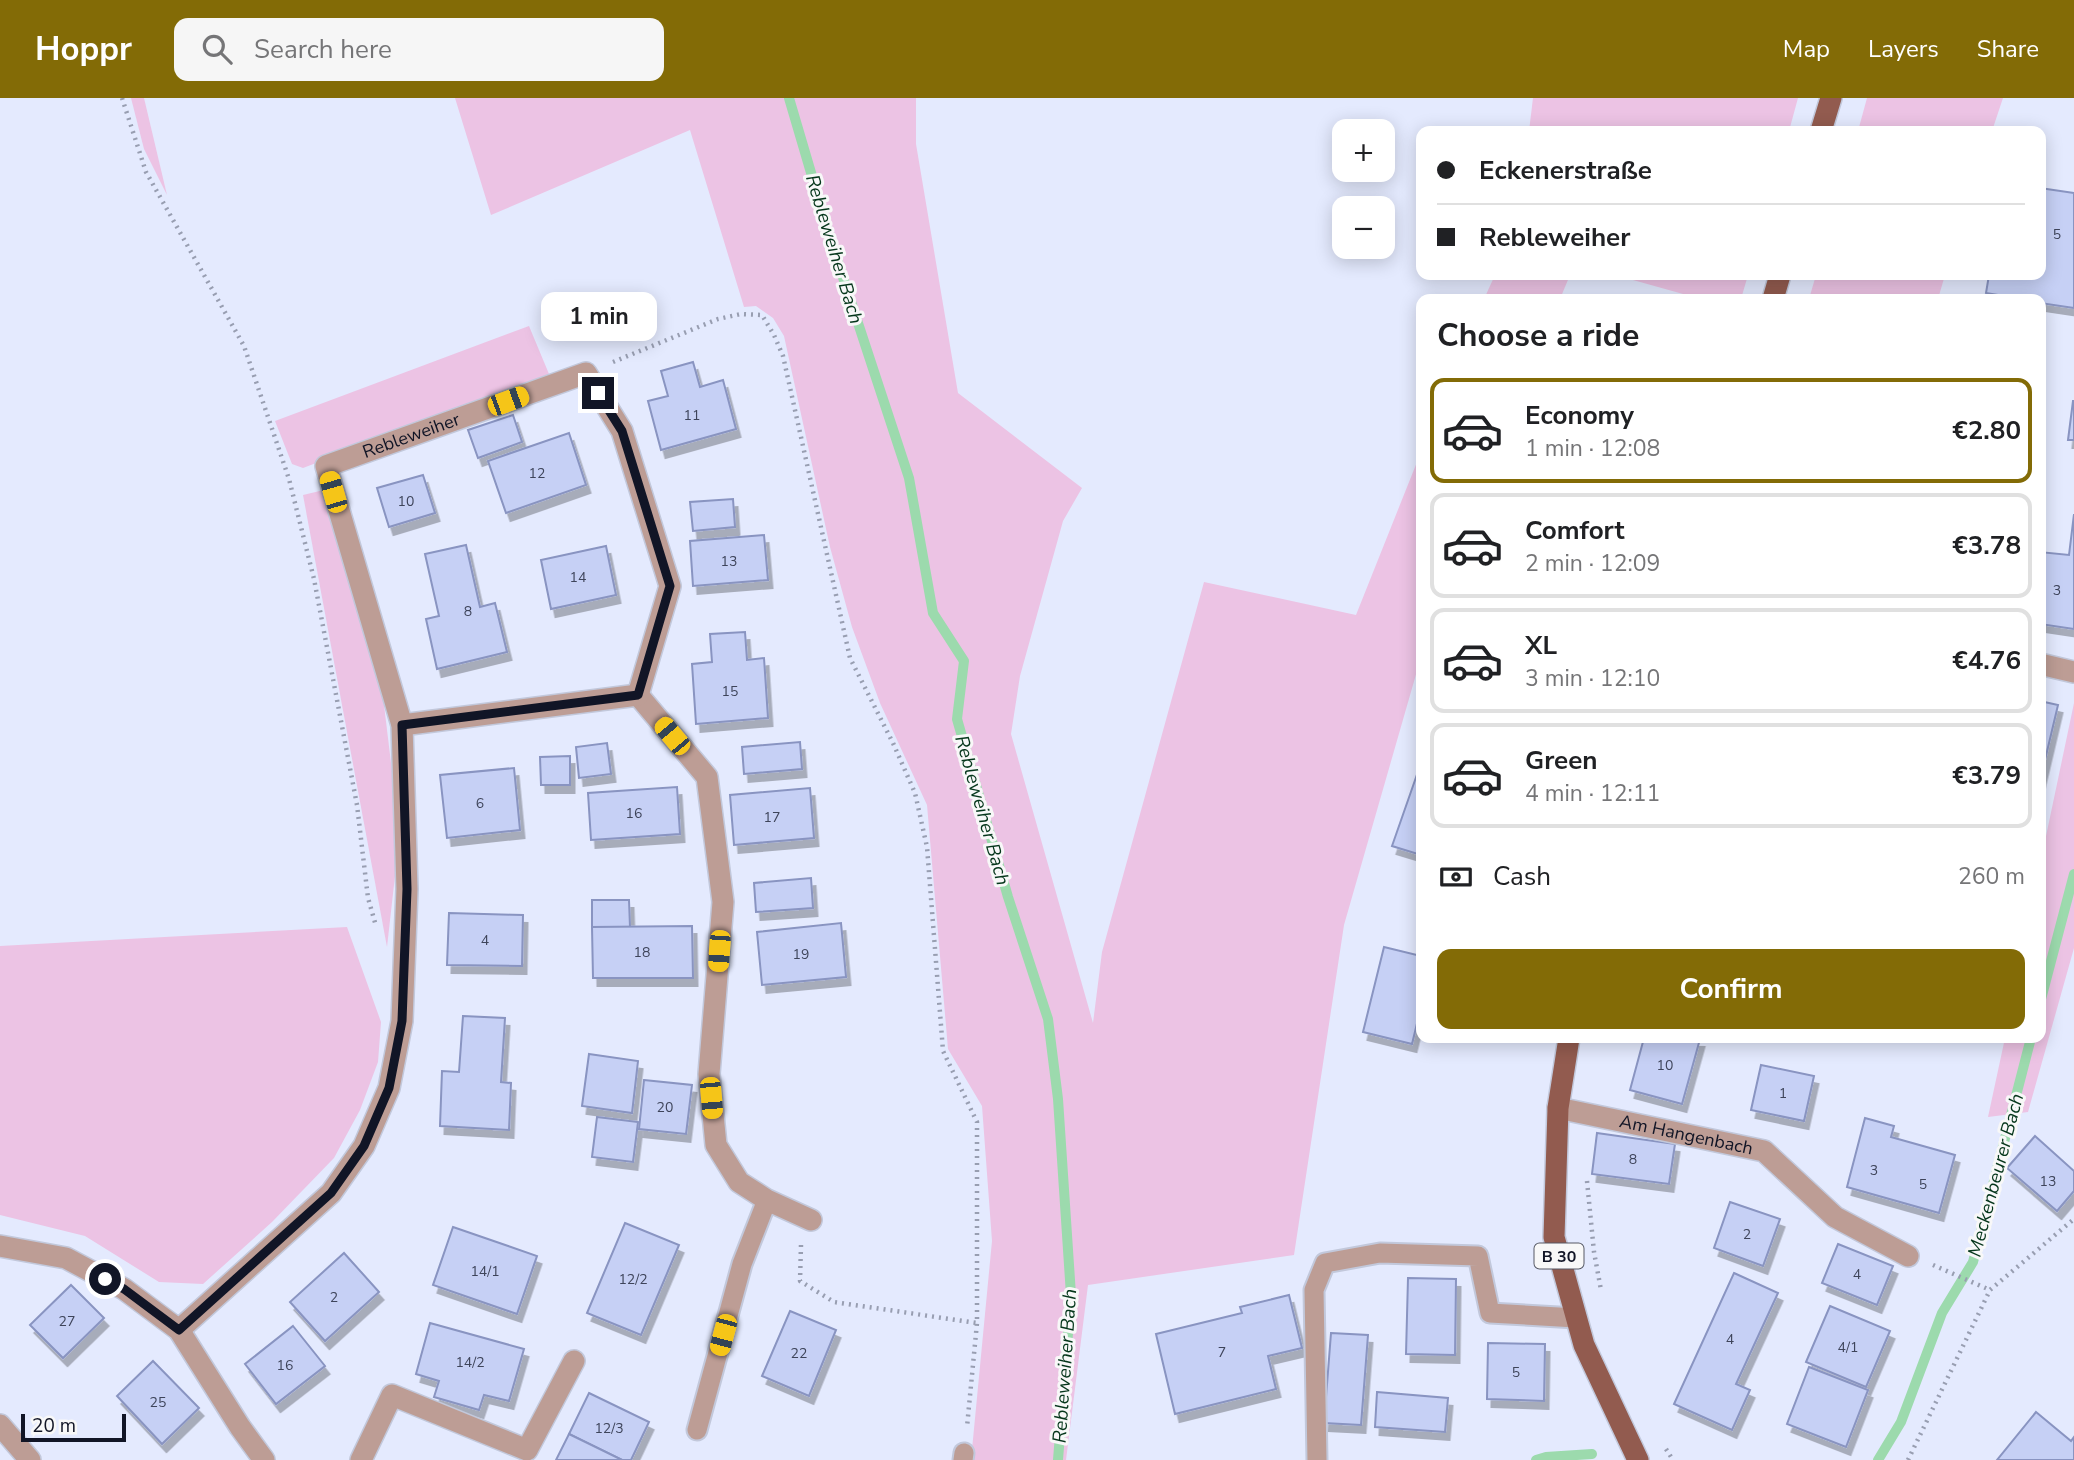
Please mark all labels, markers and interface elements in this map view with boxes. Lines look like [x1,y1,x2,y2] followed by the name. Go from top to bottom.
[174,18,664,81] search box
[35,27,132,72] text: Hoppr
[198,30,236,68] icon: search
[254,32,392,67] text: Search here
[1783,33,1830,65] text: Map
[1868,33,1939,65] text: Layers
[1977,33,2039,65] text: Share
[1332,119,1395,259] map controls
[1332,119,1395,182] button: +
[1479,153,1652,188] text: Eckenerstraße
[799,172,869,327] water label: Rebleweiher Bach
[1332,196,1395,259] button: −
[1479,220,1630,255] text: Rebleweiher
[2053,225,2061,244] house number: 5
[540,292,656,341] callout: 1 min
[569,301,629,332] text: 1 min
[1437,314,1639,357] text: Choose a ride
[582,377,614,409] route end
[485,384,532,418] car
[1525,398,1634,433] text: Economy
[1441,399,1504,462] icon: car
[684,406,700,425] house number: 11
[359,407,464,464] street label: Rebleweiher
[1952,413,2021,448] text: €2.80
[1525,433,1660,464] text: 1 min · 12:08
[529,464,545,483] house number: 12
[318,469,349,515] car
[398,492,414,511] house number: 10
[1525,513,1625,548] text: Comfort
[1441,514,1504,577] icon: car
[1952,528,2021,563] text: €3.78
[1525,548,1660,579] text: 2 min · 12:09
[721,552,737,571] house number: 13
[570,568,586,587] house number: 14
[2053,581,2061,600] house number: 3
[464,602,472,621] house number: 8
[1525,628,1557,663] text: XL
[1441,629,1504,692] icon: car
[1952,643,2021,678] text: €4.76
[1525,663,1660,694] text: 3 min · 12:10
[722,682,738,701] house number: 15
[651,713,694,759] car
[948,732,1016,888] water label: Rebleweiher Bach
[1525,743,1598,778] text: Green
[1441,744,1504,807] icon: car
[1952,758,2021,793] text: €3.79
[1525,778,1660,809] text: 4 min · 12:11
[476,794,484,813] house number: 6
[626,804,642,823] house number: 16
[764,808,780,827] house number: 17
[1437,858,1475,896] icon: cash
[1493,859,1551,894] text: Cash
[1958,861,2025,892] text: 260 m
[708,929,731,973] car
[481,931,489,950] house number: 4
[634,943,650,962] house number: 18
[793,945,809,964] house number: 19
[1437,949,2025,1029] button: Confirm
[1657,1056,1673,1075] house number: 10
[699,1076,724,1120] car
[1779,1084,1787,1103] house number: 1
[1962,1091,2030,1260] water label: Meckenbeurer Bach
[657,1098,673,1117] house number: 20
[1617,1109,1755,1160] street label: Am Hangenbach
[1629,1150,1637,1169] house number: 8
[1870,1161,1878,1180] house number: 3
[2040,1172,2056,1191] house number: 13
[1919,1175,1927,1194] house number: 5
[1743,1225,1751,1244] house number: 2
[1534,1244,1584,1268] road number: B 30
[470,1262,500,1281] house number: 14/1
[89,1263,121,1295] route start
[1853,1265,1861,1284] house number: 4
[618,1270,648,1289] house number: 12/2
[330,1288,338,1307] house number: 2
[1047,1288,1083,1444] water label: Rebleweiher Bach
[59,1312,75,1331] house number: 27
[708,1312,739,1358] car
[1726,1330,1734,1349] house number: 4
[1838,1338,1858,1357] house number: 4/1
[1218,1343,1226,1362] house number: 7
[791,1344,807,1363] house number: 22
[455,1353,485,1372] house number: 14/2
[277,1356,293,1375] house number: 16
[1512,1363,1520,1382] house number: 5
[150,1393,166,1412] house number: 25
[21,1411,126,1443] scale bar
[32,1413,76,1439] text: 20 m
[594,1419,624,1438] house number: 12/3

